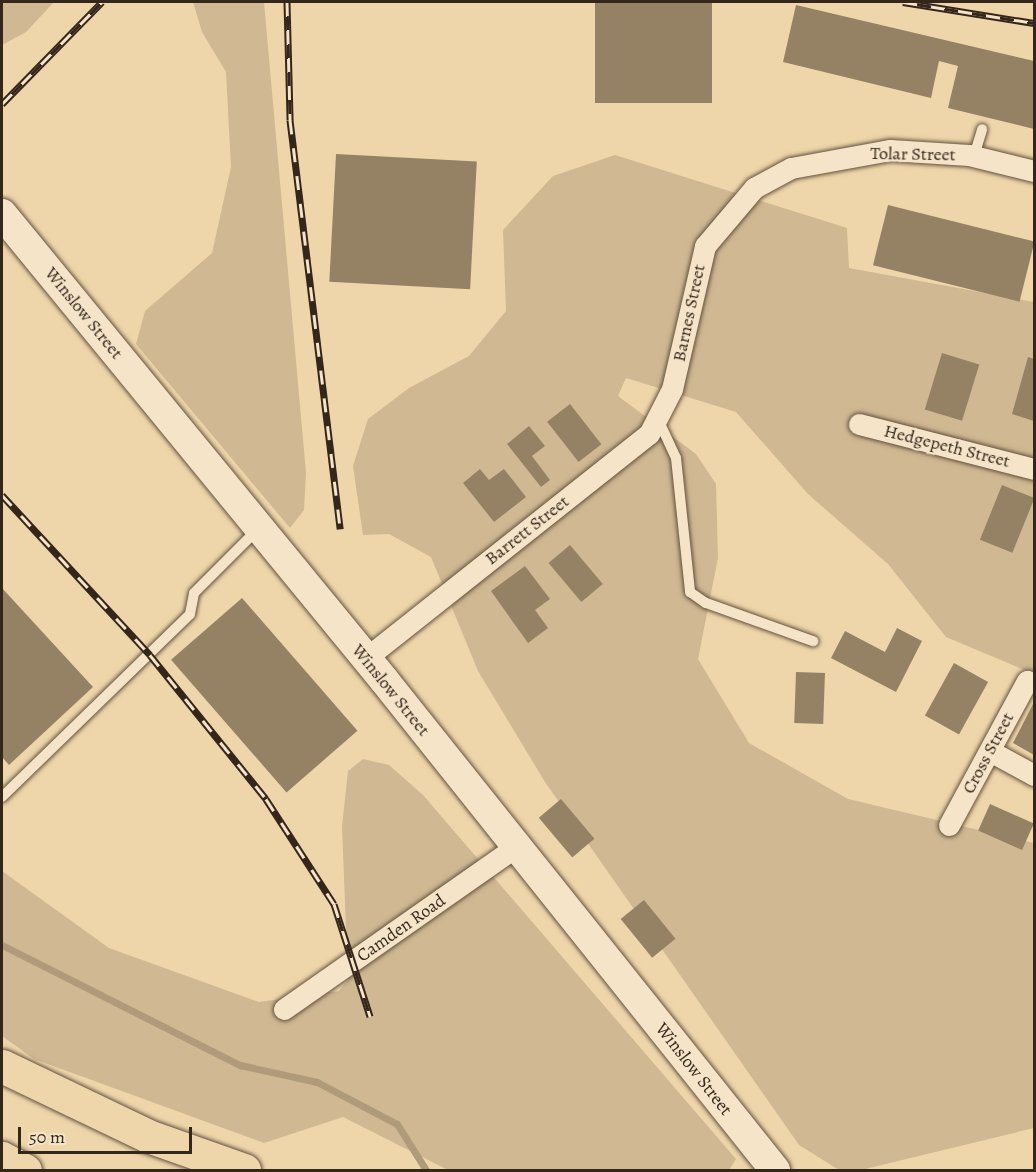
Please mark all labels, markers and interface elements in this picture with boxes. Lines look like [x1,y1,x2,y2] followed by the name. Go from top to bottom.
[870,142,956,166] street label: Tolar Street
[668,262,710,364] street label: Barnes Street
[40,263,128,363] street label: Winslow Street
[882,420,1012,472] street label: Hedgepeth Street
[481,491,573,569] street label: Barrett Street
[347,640,435,740] street label: Winslow Street
[958,709,1018,797] street label: Cross Street
[353,890,449,966] street label: Camden Road
[651,1018,737,1120] street label: Winslow Street
[21,1115,195,1153] scale bar
[29,1125,65,1149] text: 50 m

